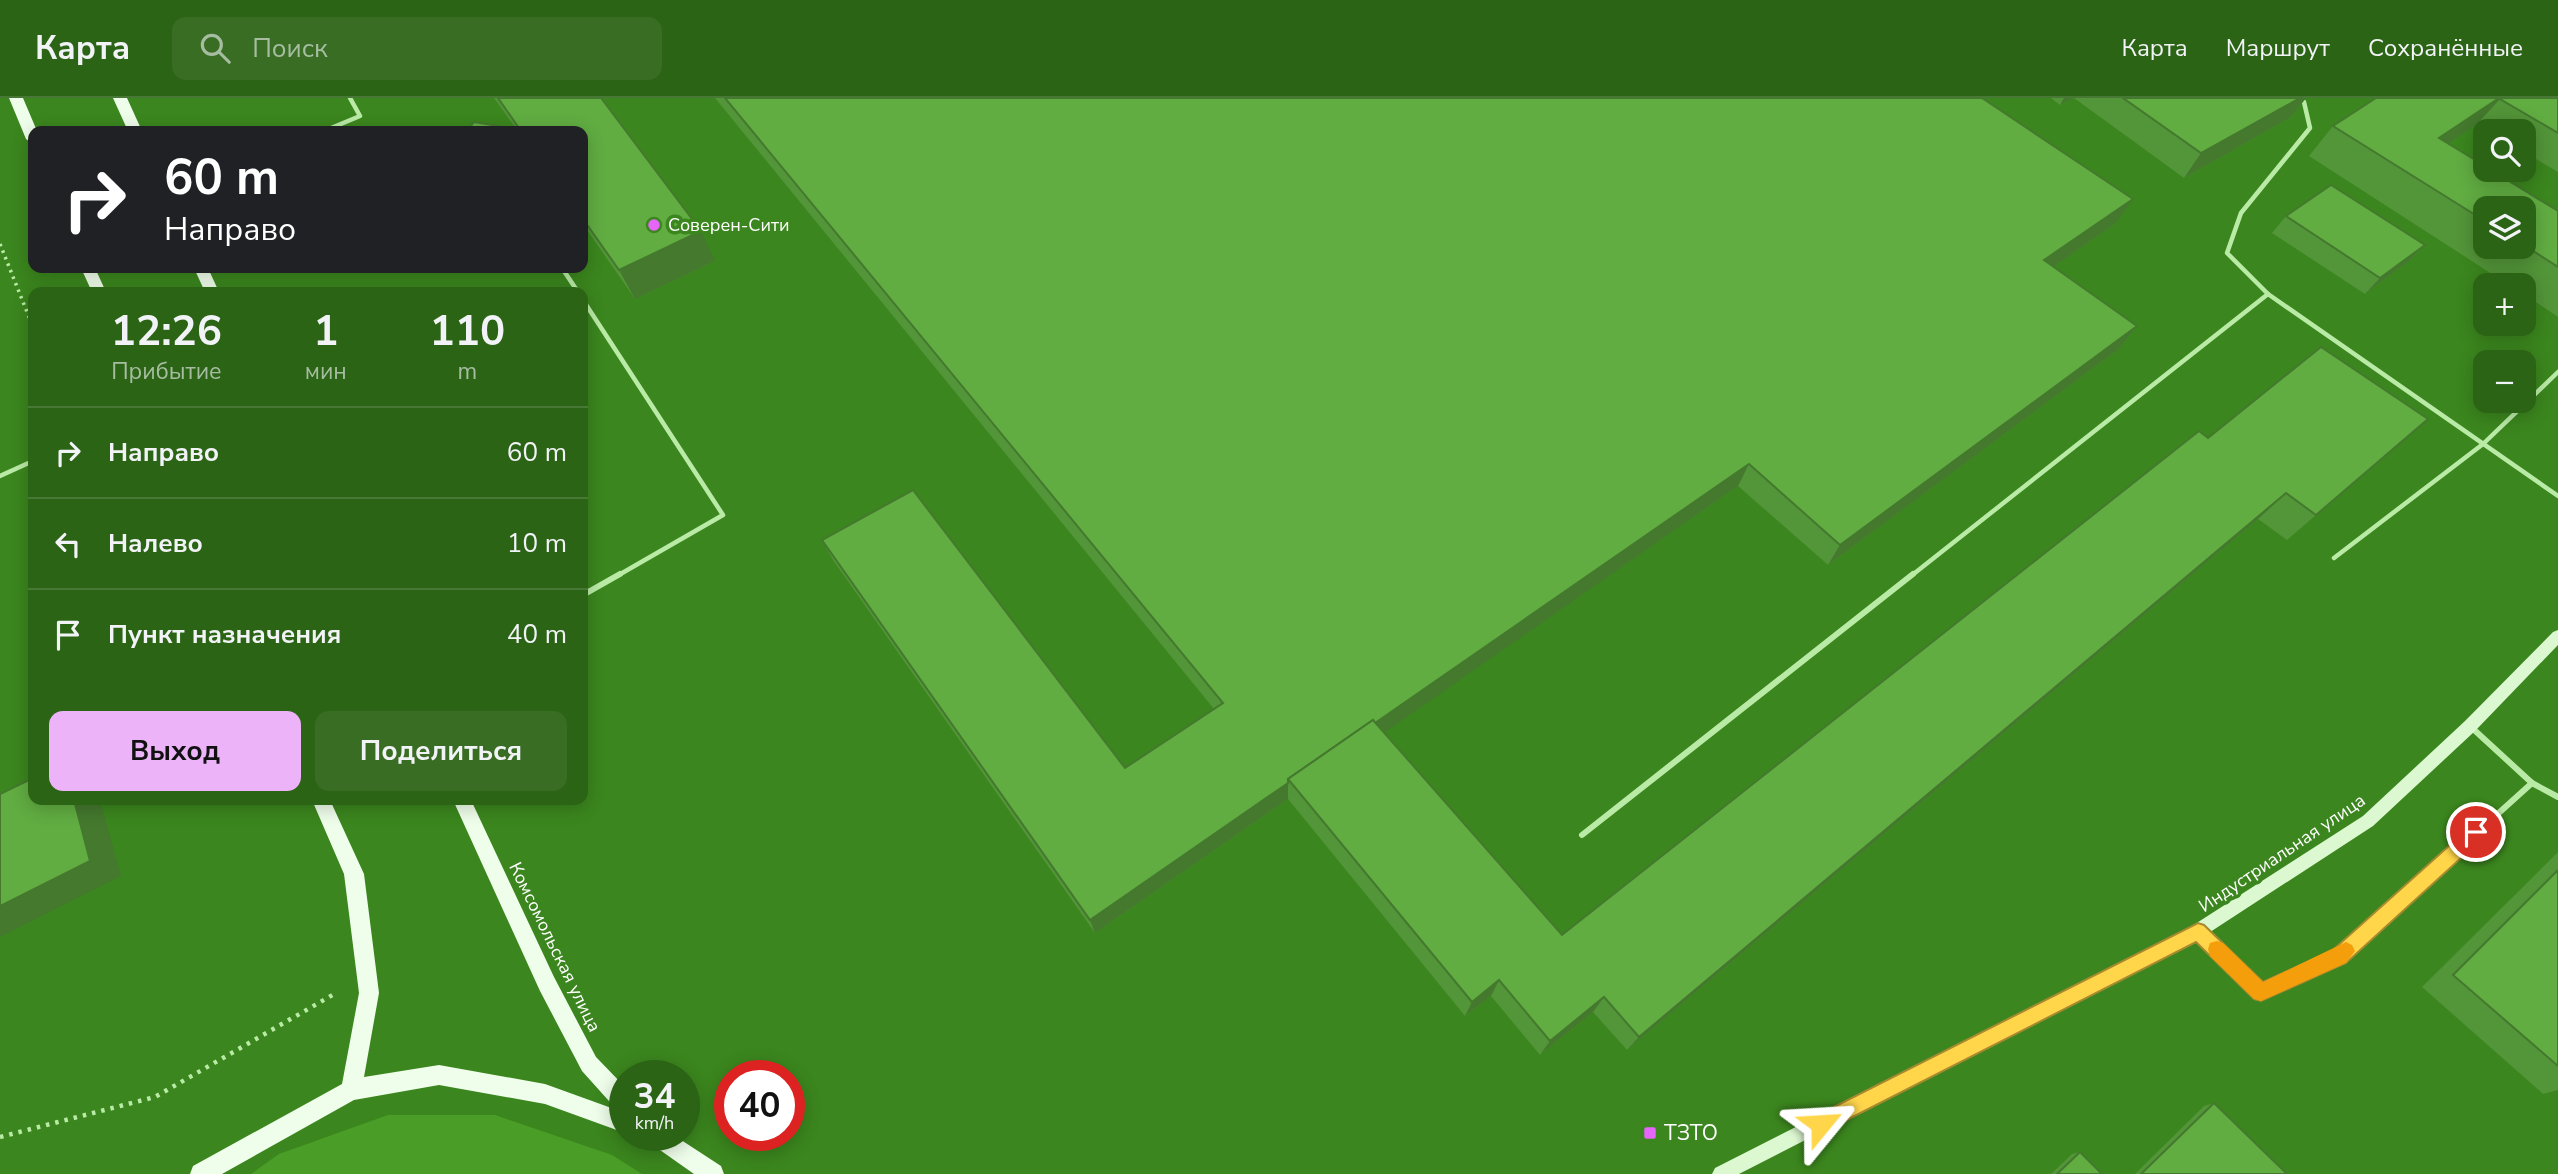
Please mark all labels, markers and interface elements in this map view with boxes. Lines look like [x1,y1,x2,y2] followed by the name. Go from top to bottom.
[172,17,662,80] search box
[35,26,130,71] text: Карта
[196,29,234,67] icon: search
[252,31,328,66] text: Поиск
[2122,32,2188,64] text: Карта
[2226,32,2330,64] text: Маршрут
[2368,32,2523,64] text: Сохранённые
[2473,119,2536,413] map controls
[2473,119,2536,182] button: search
[164,144,279,211] text: 60 m
[49,154,140,245] icon: right
[2473,196,2536,259] button: layers
[164,208,296,251] text: Направо
[668,213,789,237] place label: Соверен-Сити
[646,217,662,233] marker: Соверен-Сити
[2473,273,2536,336] button: +
[111,303,222,360] text: 12:26
[313,303,338,360] text: 1
[430,303,505,360] text: 110
[2473,350,2536,413] button: −
[111,356,222,387] text: Прибытие
[305,356,347,387] text: мин
[458,356,477,387] text: m
[49,434,87,472] icon: right
[108,435,219,470] text: Направо
[507,435,567,470] text: 60 m
[49,525,87,563] icon: left
[108,526,203,561] text: Налево
[507,526,567,561] text: 10 m
[49,616,87,654] icon: arrive
[108,617,341,652] text: Пункт назначения
[507,617,567,652] text: 40 m
[49,711,301,791] button: Выход
[315,711,567,791] button: Поделиться
[2194,788,2370,918] street label: Индустриальная улица
[2446,802,2506,862] pin
[2457,813,2495,851] icon: arrive
[503,858,607,1036] street label: Комсомольская улица
[714,1060,805,1151] speed limit sign: 40
[633,1073,676,1120] text: 34
[1784,1087,1858,1161] position arrow
[635,1111,674,1135] text: km/h
[1664,1119,1718,1147] place label: ТЗТО
[1642,1125,1658,1141] marker: ТЗТО

